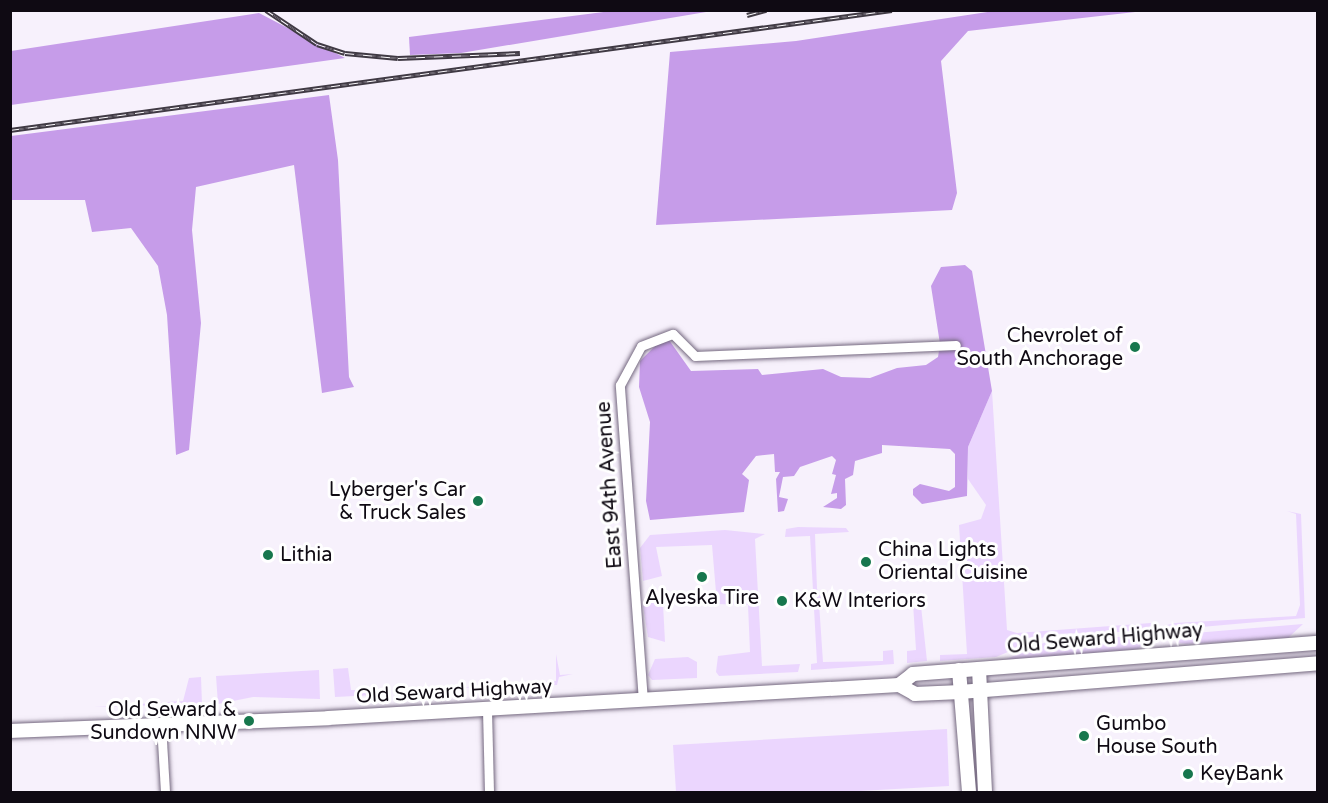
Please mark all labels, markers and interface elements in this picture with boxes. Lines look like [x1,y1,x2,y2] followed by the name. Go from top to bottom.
[957,324,1123,371] place label: Chevrolet of South Anchorage
[1128,340,1142,354] marker: Chevrolet of South Anchorage
[592,400,628,570] street label: East 94th Avenue
[329,478,466,525] place label: Lyberger's Car & Truck Sales
[471,494,485,508] marker: Lyberger's Car & Truck Sales
[878,538,1028,585] place label: China Lights Oriental Cuisine
[280,543,333,567] place label: Lithia
[261,548,275,562] marker: Lithia
[859,555,873,569] marker: China Lights Oriental Cuisine
[695,570,709,584] marker: Alyeska Tire
[645,586,759,610] place label: Alyeska Tire
[794,589,926,613] place label: K&W Interiors
[775,594,789,608] marker: K&W Interiors
[1006,618,1204,660] street label: Old Seward Highway
[355,675,553,709] street label: Old Seward Highway
[90,698,237,745] place label: Old Seward & Sundown NNW
[1096,712,1218,759] place label: Gumbo House South
[242,714,256,728] marker: Old Seward & Sundown NNW
[1077,729,1091,743] marker: Gumbo House South
[1200,762,1283,786] place label: KeyBank
[1181,767,1195,781] marker: KeyBank

